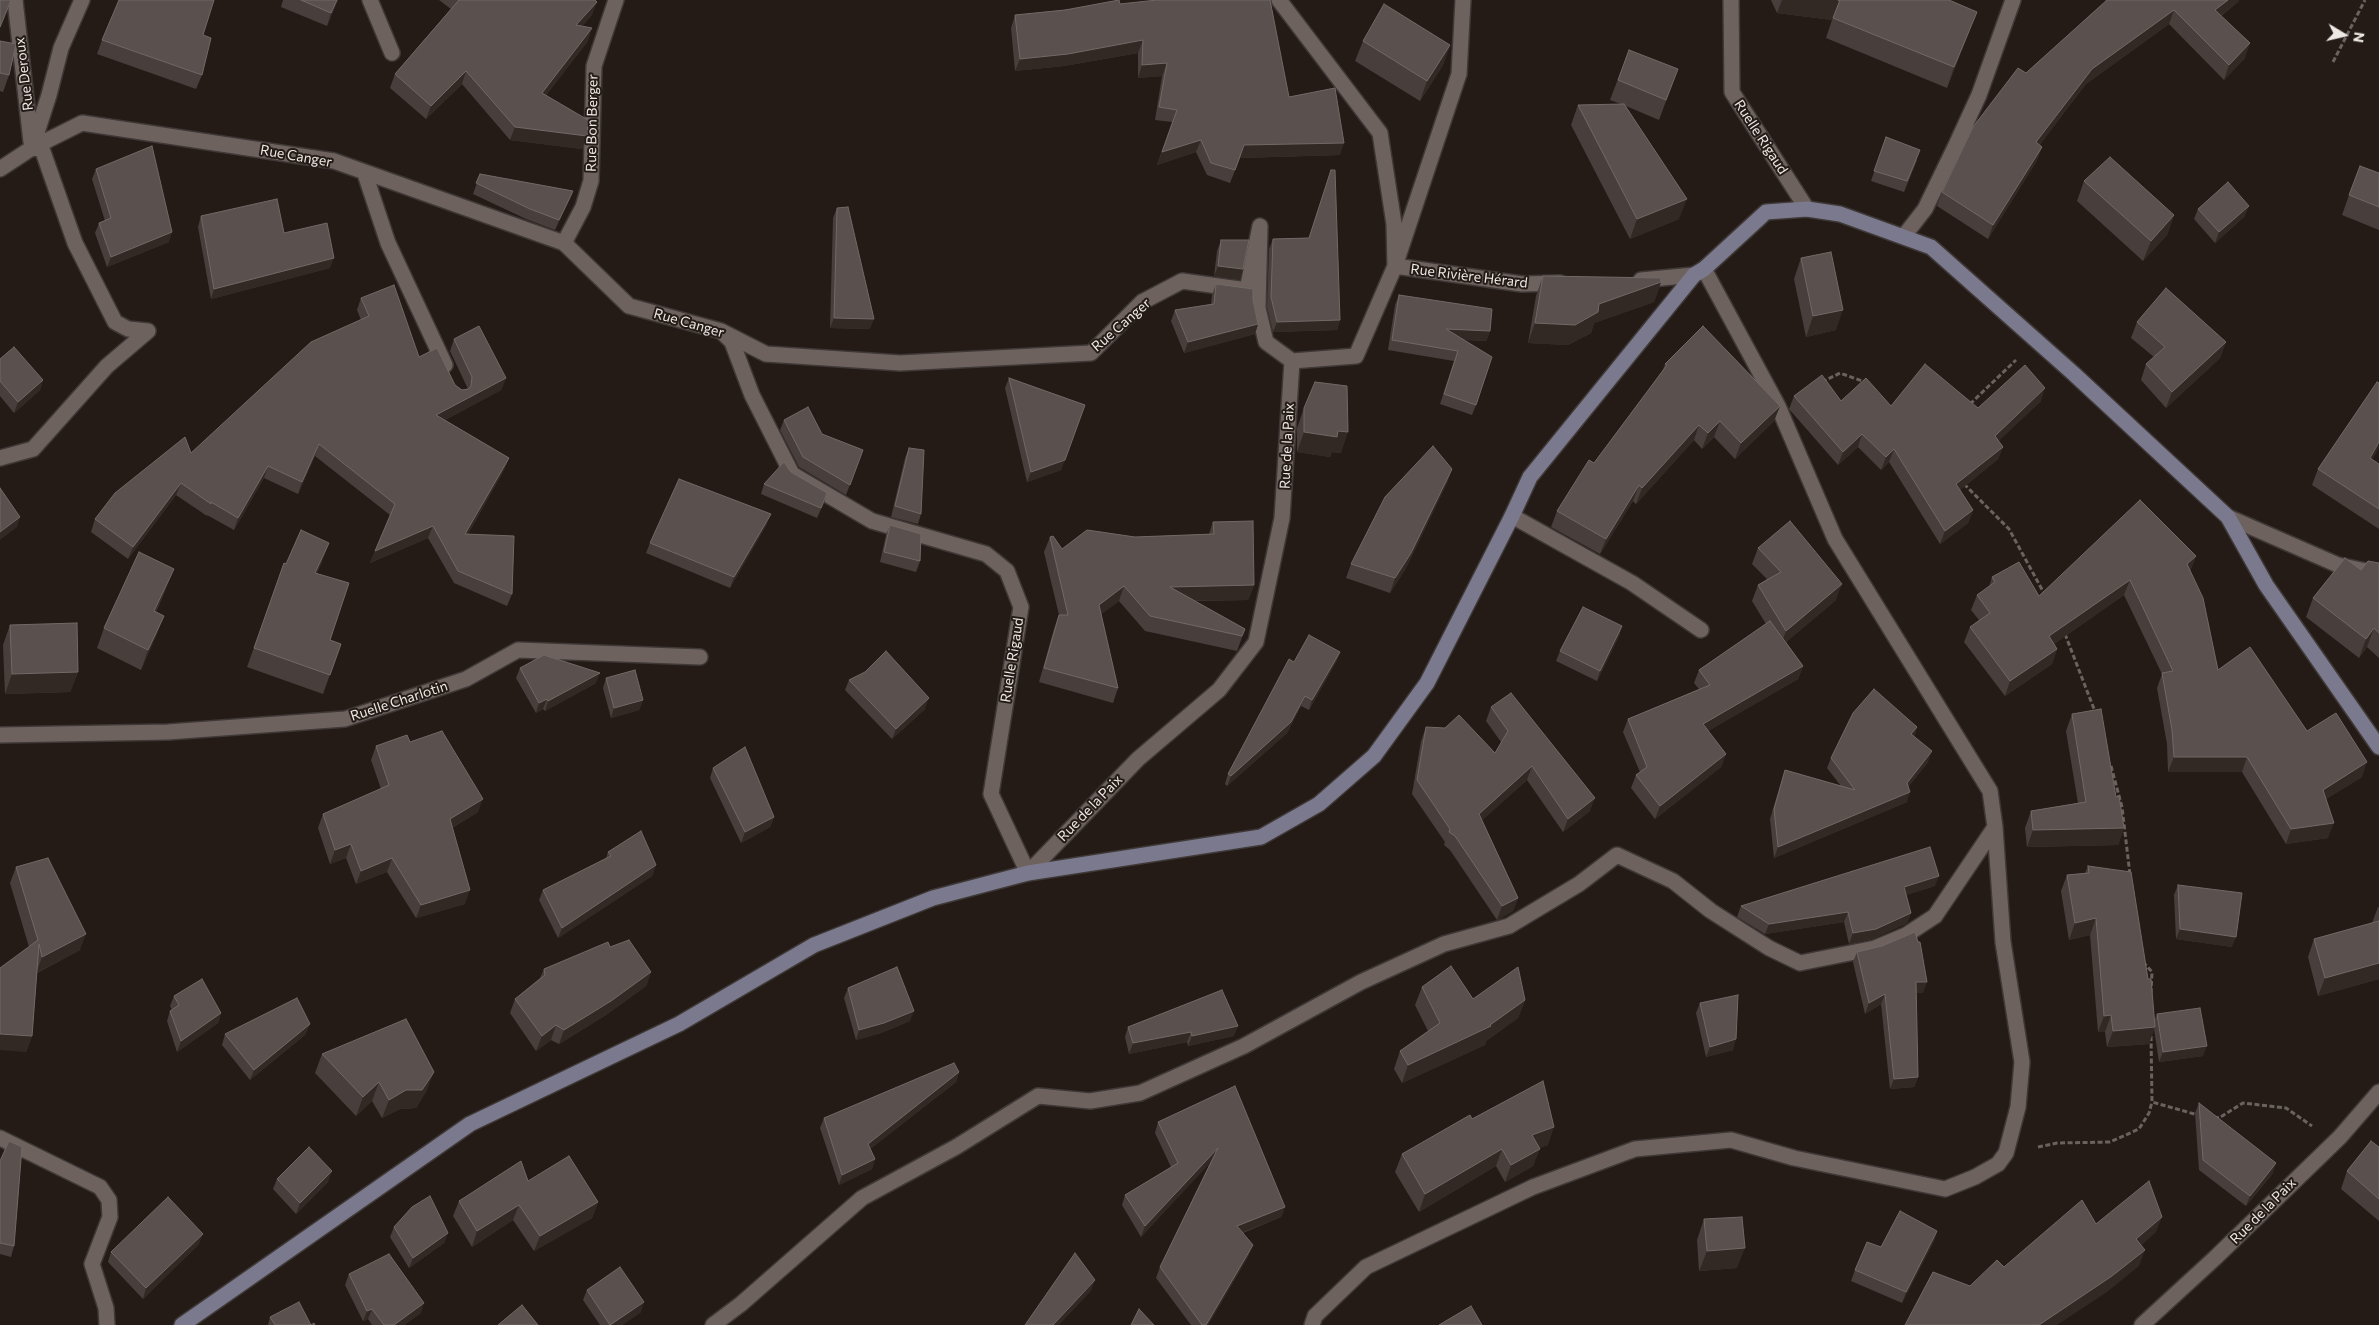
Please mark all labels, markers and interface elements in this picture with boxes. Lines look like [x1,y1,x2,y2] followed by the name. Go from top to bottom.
[2319,10,2369,60] north arrow
[2350,31,2369,44] text: N
[11,36,37,112] street label: Rue Deroux
[583,74,601,172] street label: Rue Bon Berger
[1731,97,1791,177] street label: Ruelle Rigaud
[259,141,333,171] street label: Rue Canger
[1409,260,1529,292] street label: Rue Rivière Hérard
[1088,295,1154,355] street label: Rue Canger
[652,305,726,341] street label: Rue Canger
[1276,403,1298,489] street label: Rue de la Paix
[997,617,1027,703] street label: Ruelle Rigaud
[348,677,450,725] street label: Ruelle Charlotin
[1054,771,1126,845] street label: Rue de la Paix
[2227,1175,2299,1247] street label: Rue de la Paix

